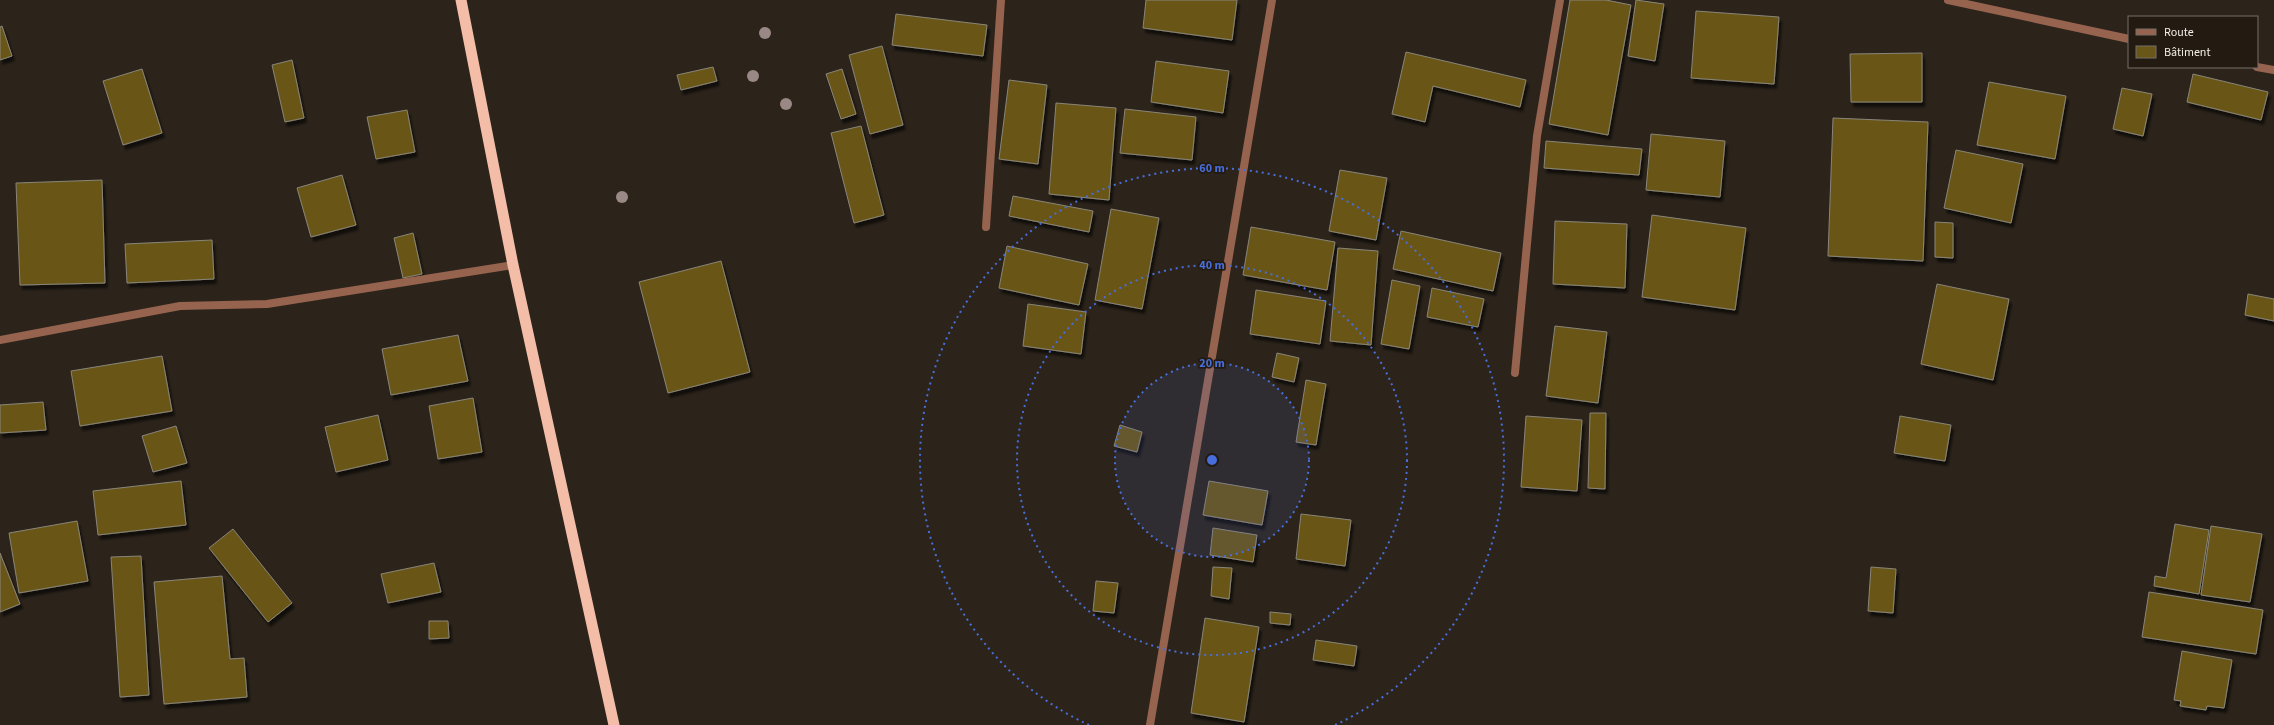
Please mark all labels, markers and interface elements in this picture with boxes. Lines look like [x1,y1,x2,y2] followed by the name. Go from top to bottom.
[2128,16,2258,68] legend
[2164,24,2194,41] text: Route
[2164,44,2210,61] text: Bâtiment
[1199,160,1225,177] text: 60 m
[1199,257,1225,274] text: 40 m
[1199,355,1225,372] text: 20 m
[1205,453,1219,467] centre of rings

